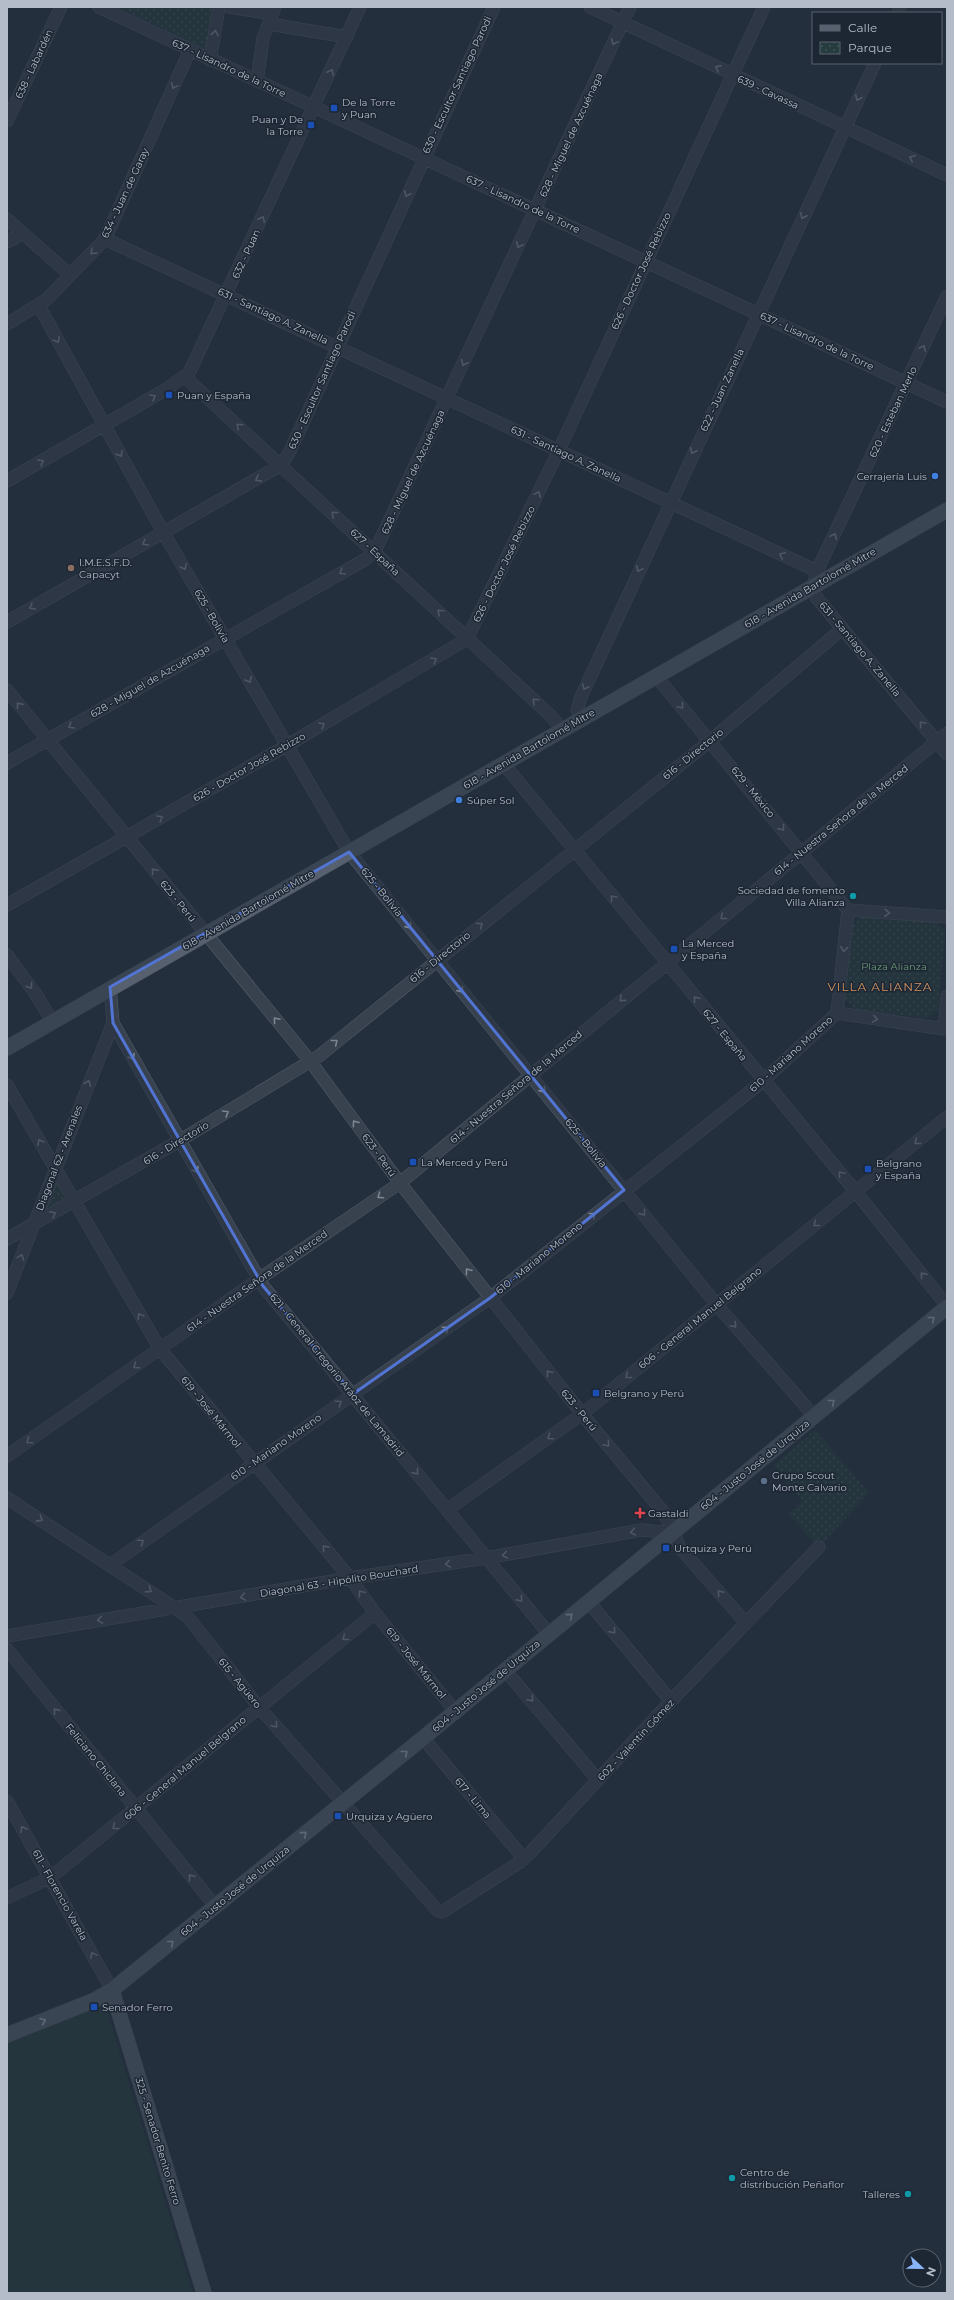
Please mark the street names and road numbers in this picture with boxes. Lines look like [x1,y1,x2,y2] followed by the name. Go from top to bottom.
[419,14,495,156] street label: 630 - Escultor Santiago Parodi
[12,27,56,101] street label: 638 - Labardén
[170,36,288,100] street label: 637 - Lisandro de la Torre
[536,71,606,199] street label: 628 - Miguel de Azcuénaga
[735,72,801,112] street label: 639 - Cavassa
[98,145,152,240] street label: 634 - Juan de Garay
[464,172,582,236] street label: 637 - Lisandro de la Torre
[608,210,674,332] street label: 626 - Doctor José Rebizzo
[229,227,263,281] street label: 632 - Puan
[216,285,330,347] street label: 631 - Santiago A. Zanella
[285,309,359,451] street label: 630 - Escultor Santiago Parodi
[758,309,876,373] street label: 637 - Lisandro de la Torre
[697,346,747,434] street label: 622 - Juan Zanella
[866,364,920,460] street label: 620 - Esteban Merlo
[378,408,448,536] street label: 628 - Miguel de Azcuénaga
[509,423,623,485] street label: 631 - Santiago A. Zanella
[470,504,538,624] street label: 626 - Doctor José Rebizzo
[347,526,403,578] street label: 627 - España
[742,545,878,631] street label: 618 - Avenida Bartolomé Mitre
[191,587,233,645] street label: 625 - Bolivia
[816,599,904,699] street label: 631 - Santiago A. Zanella
[88,641,212,721] street label: 628 - Miguel de Azcuénaga
[461,706,597,792] street label: 618 - Avenida Bartolomé Mitre
[660,726,726,782] street label: 616 - Directorio
[190,729,308,805] street label: 626 - Doctor José Rebizzo
[771,762,911,878] street label: 614 - Nuestra Señora de la Merced
[728,764,778,820] street label: 629 - México
[358,865,406,919] street label: 625 - Bolivia
[180,867,316,953] street label: 618 - Avenida Bartolomé Mitre
[157,877,199,925] street label: 623 - Perú
[407,929,473,985] street label: 616 - Directorio
[700,1006,750,1064] street label: 627 - España
[747,1013,835,1095] street label: 610 - Mariano Moreno
[447,1028,585,1146] street label: 614 - Nuestra Señora de la Merced
[33,1103,85,1213] street label: Diagonal 62 - Arenales
[562,1116,610,1170] street label: 625 - Bolivia
[141,1118,211,1168] street label: 616 - Directorio
[359,1131,399,1179] street label: 623 - Perú
[493,1219,585,1297] street label: 610 - Mariano Moreno
[184,1227,330,1335] street label: 614 - Nuestra Señora de la Merced
[636,1264,764,1372] street label: 606 - General Manuel Belgrano
[267,1291,407,1459] street label: 621 - General Gregorio Aráoz de Lamadrid
[178,1373,244,1451] street label: 619 - José Mármol
[558,1386,600,1434] street label: 623 - Perú
[228,1411,324,1483] street label: 610 - Mariano Moreno
[698,1417,812,1513] street label: 604 - Justo José de Urquiza
[259,1562,419,1600] street label: Diagonal 63 - Hipólito Bouchard
[383,1624,449,1702] street label: 619 - José Mármol
[429,1637,543,1735] street label: 604 - Justo José de Urquiza
[216,1655,264,1711] street label: 615 - Agüero
[595,1696,677,1784] street label: 602 - Valentín Gómez
[121,1713,249,1823] street label: 606 - General Manuel Belgrano
[62,1721,130,1799] street label: Feliciano Chiclana
[452,1775,494,1821] street label: 617 - Lima
[178,1843,292,1939] street label: 604 - Justo José de Urquiza
[30,1847,90,1943] street label: 611 - Florencio Varela
[132,2076,184,2206] street label: 325 - Senador Benito Ferro

